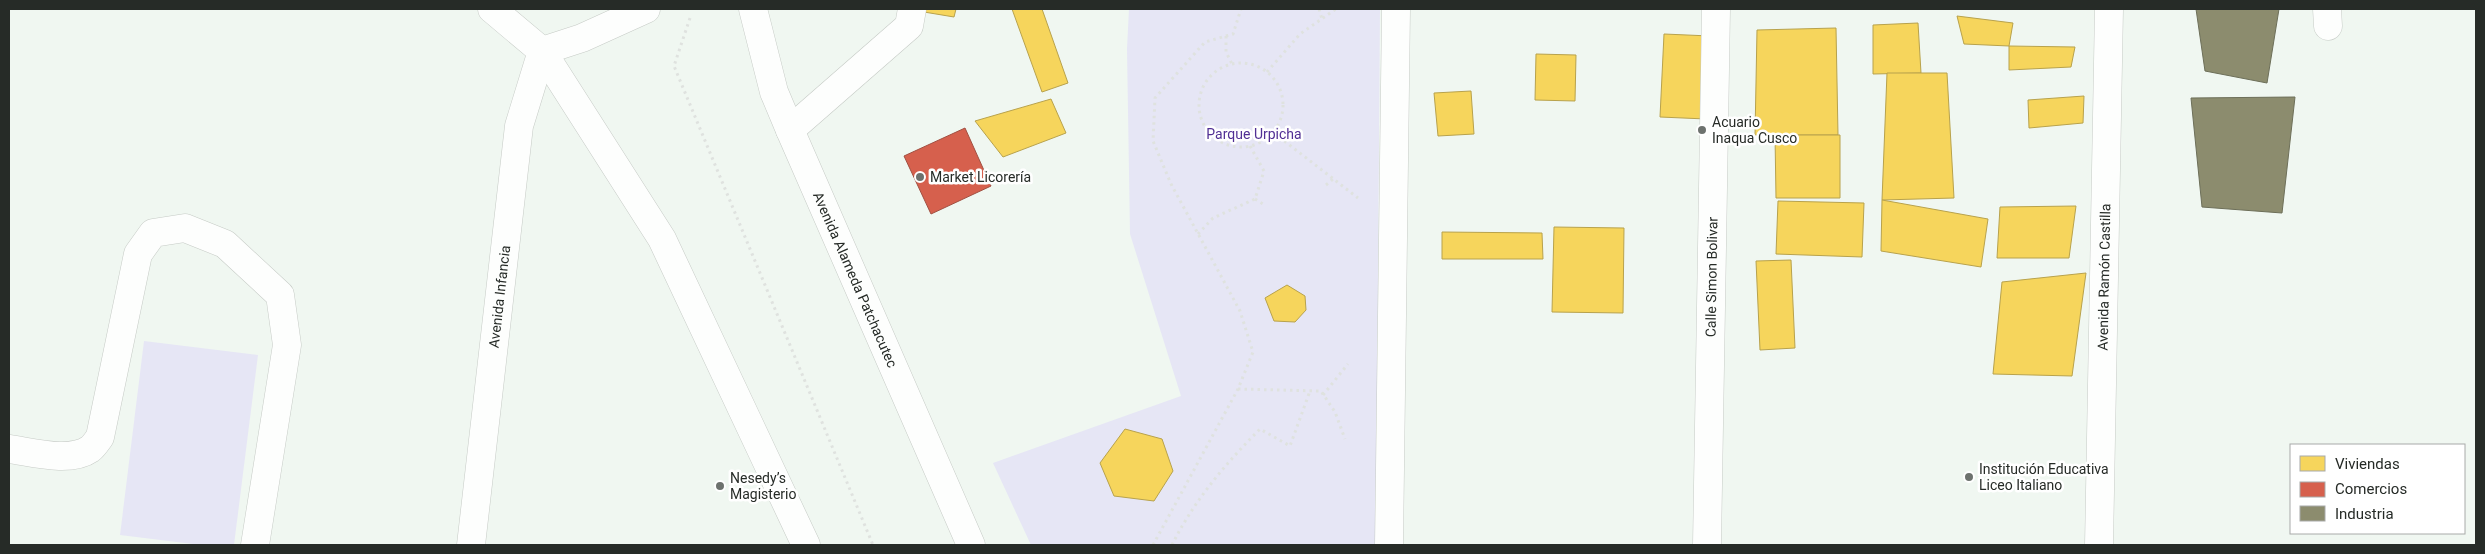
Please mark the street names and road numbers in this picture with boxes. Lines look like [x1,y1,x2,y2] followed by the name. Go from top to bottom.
[810,189,901,370] street label: Avenida Alameda Patchacutec
[2095,203,2113,351] street label: Avenida Ramón Castilla
[1702,217,1721,337] street label: Calle Simon Bolivar
[486,244,513,349] street label: Avenida Infancia

